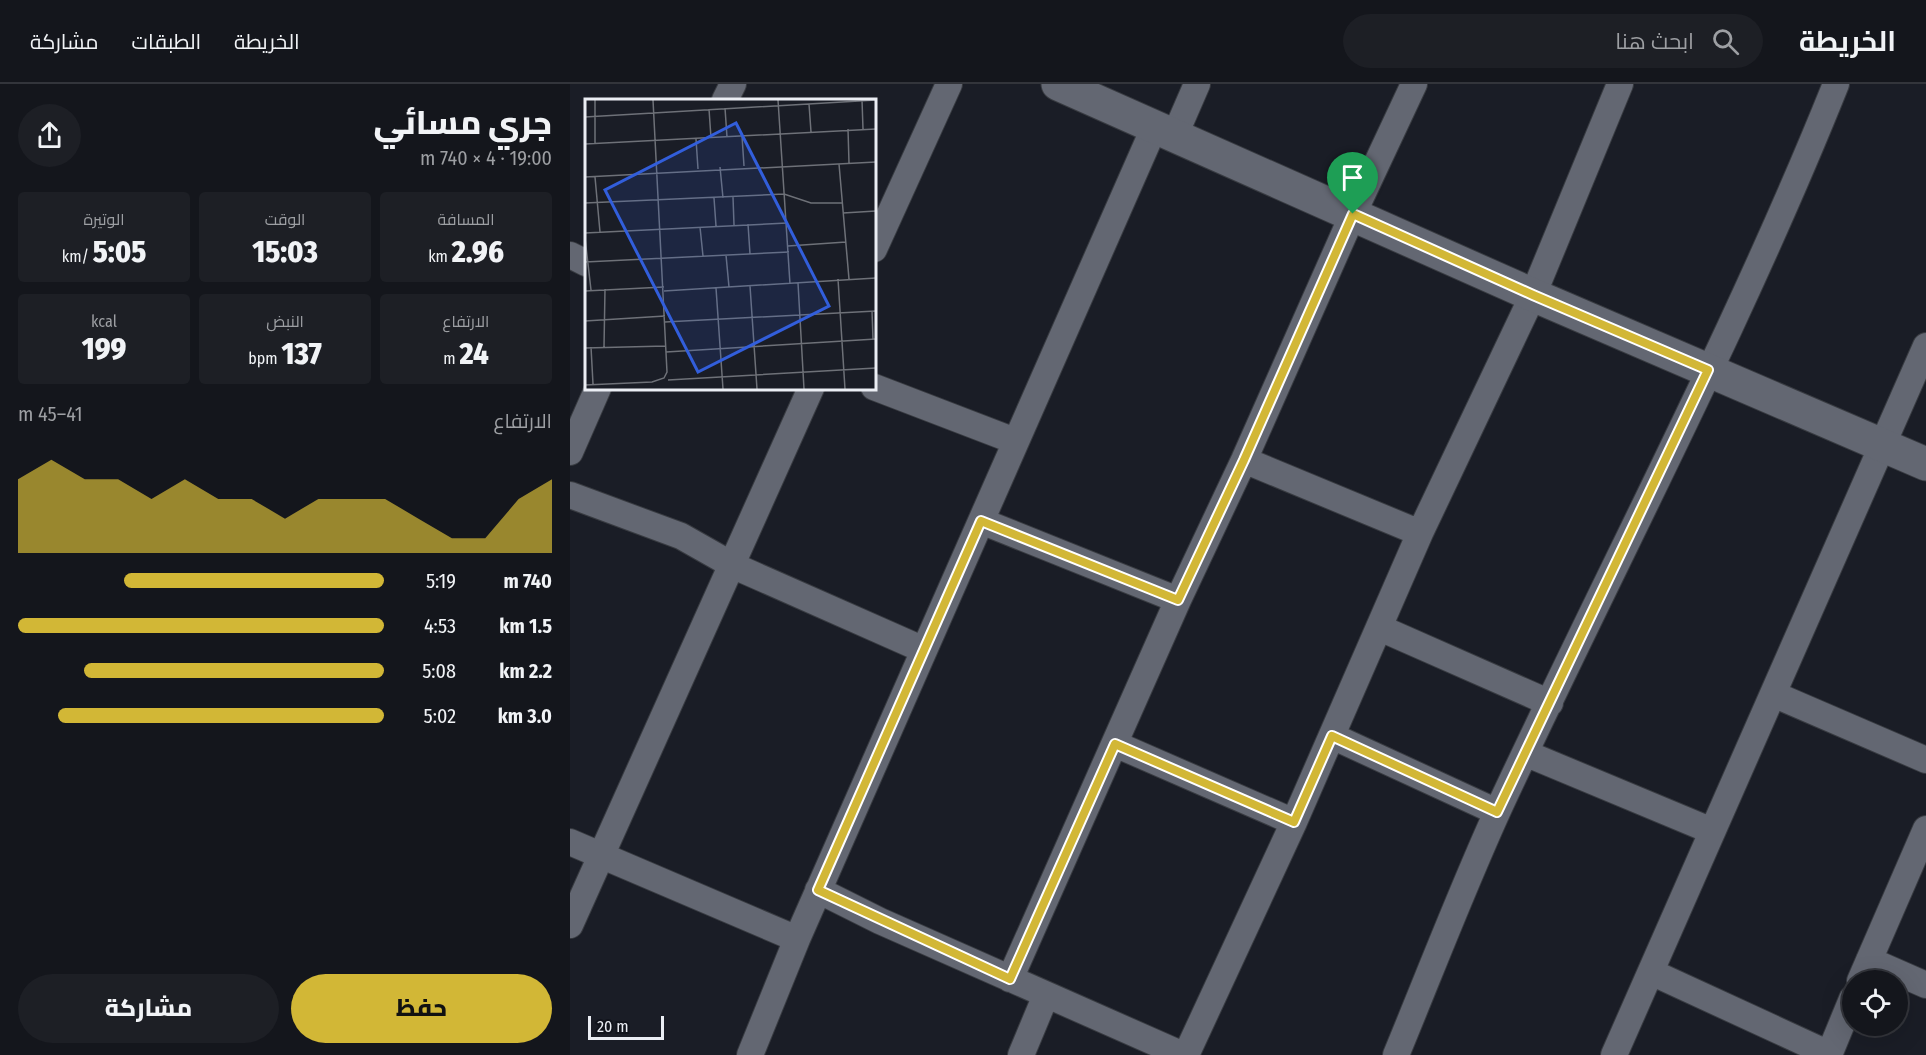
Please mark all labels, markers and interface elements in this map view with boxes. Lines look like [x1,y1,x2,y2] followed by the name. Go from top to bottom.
[1343,14,1763,68] search box
[1709,25,1742,58] icon: search
[1799,25,1896,58] text: الخريطة
[1615,28,1694,55] text: ابحث هنا
[30,29,99,55] text: مشاركة
[132,29,201,55] text: الطبقات
[234,29,300,55] text: الخريطة
[585,99,876,390] inset map
[374,103,552,143] text: جري مسائي
[18,104,81,167] button: share
[420,146,552,170] text: 19:00 · 4 × 740 m
[1327,152,1378,214] pin
[1336,161,1369,194] icon: arrive
[83,210,125,229] text: الوتيرة
[265,210,305,229] text: الوقت
[438,210,494,229] text: المسافة
[93,234,146,270] text: 5:05
[252,234,318,270] text: 15:03
[452,234,504,270] text: 2.96
[62,247,93,266] text: /km
[428,247,452,266] text: km
[91,312,117,331] text: kcal
[266,312,304,331] text: النبض
[443,312,489,331] text: الارتفاع
[82,331,126,367] text: 199
[281,336,322,372] text: 137
[459,336,489,372] text: 24
[248,349,281,368] text: bpm
[443,349,459,368] text: m
[18,402,83,426] text: 41–45 m
[493,409,552,433] text: الارتفاع
[426,569,456,593] text: 5:19
[503,569,552,593] text: 740 m
[424,614,456,638] text: 4:53
[499,614,552,638] text: 1.5 km
[422,659,456,683] text: 5:08
[499,659,552,683] text: 2.2 km
[424,704,456,728] text: 5:02
[498,704,552,728] text: 3.0 km
[1842,970,1908,1036] map controls
[1842,970,1908,1036] button: locate
[18,974,279,1043] button: مشاركة
[291,974,552,1043] button: حفظ
[588,1013,664,1040] scale bar
[597,1017,628,1036] text: 20 m

